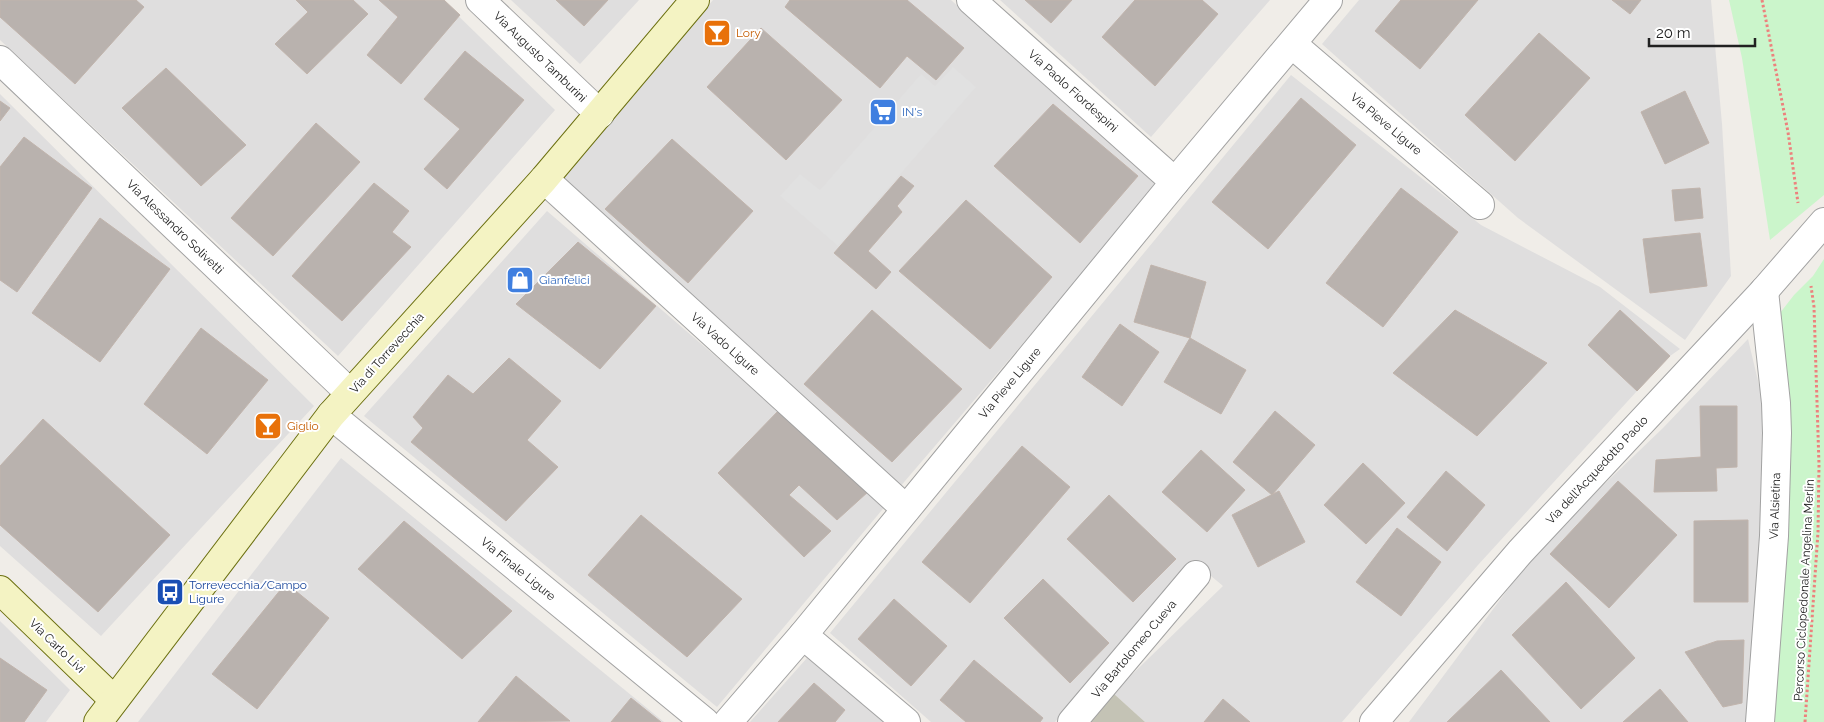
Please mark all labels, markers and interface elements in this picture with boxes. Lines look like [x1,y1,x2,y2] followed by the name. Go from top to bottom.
[491,9,589,105] street label: Via Augusto Tamburini
[1649,15,1755,47] scale bar
[702,18,732,48] bar icon: Lory
[1656,24,1691,42] text: 20 m
[736,26,761,40] place label: Lory
[1025,47,1121,135] street label: Via Paolo Fiordespini
[1347,90,1425,158] street label: Via Pieve Ligure
[868,97,898,127] supermarket icon: IN's
[902,105,922,119] place label: IN's
[124,177,226,277] street label: Via Alessandro Solivetti
[505,265,535,295] shop icon: Gianfelici
[539,273,590,287] place label: Gianfelici
[347,310,427,396] street label: Via di Torrevecchia
[688,310,762,378] street label: Via Vado Ligure
[976,344,1044,422] street label: Via Pieve Ligure
[253,411,283,441] bar icon: Giglio
[1543,413,1651,527] street label: Via dell'Acquedotto Paolo
[287,419,319,433] place label: Giglio
[1767,472,1783,540] street label: Via Alsietina
[1791,479,1817,701] street label: Percorso Ciclopedonale Angelina Merlin
[478,535,558,603] street label: Via Finale Ligure
[155,577,185,607] bus stop icon: Torrevecchia/Campo Ligure
[189,578,307,606] place label: Torrevecchia/Campo Ligure
[1089,597,1179,701] street label: Via Bartolomeo Cueva
[26,616,88,676] street label: Via Carlo Livi

